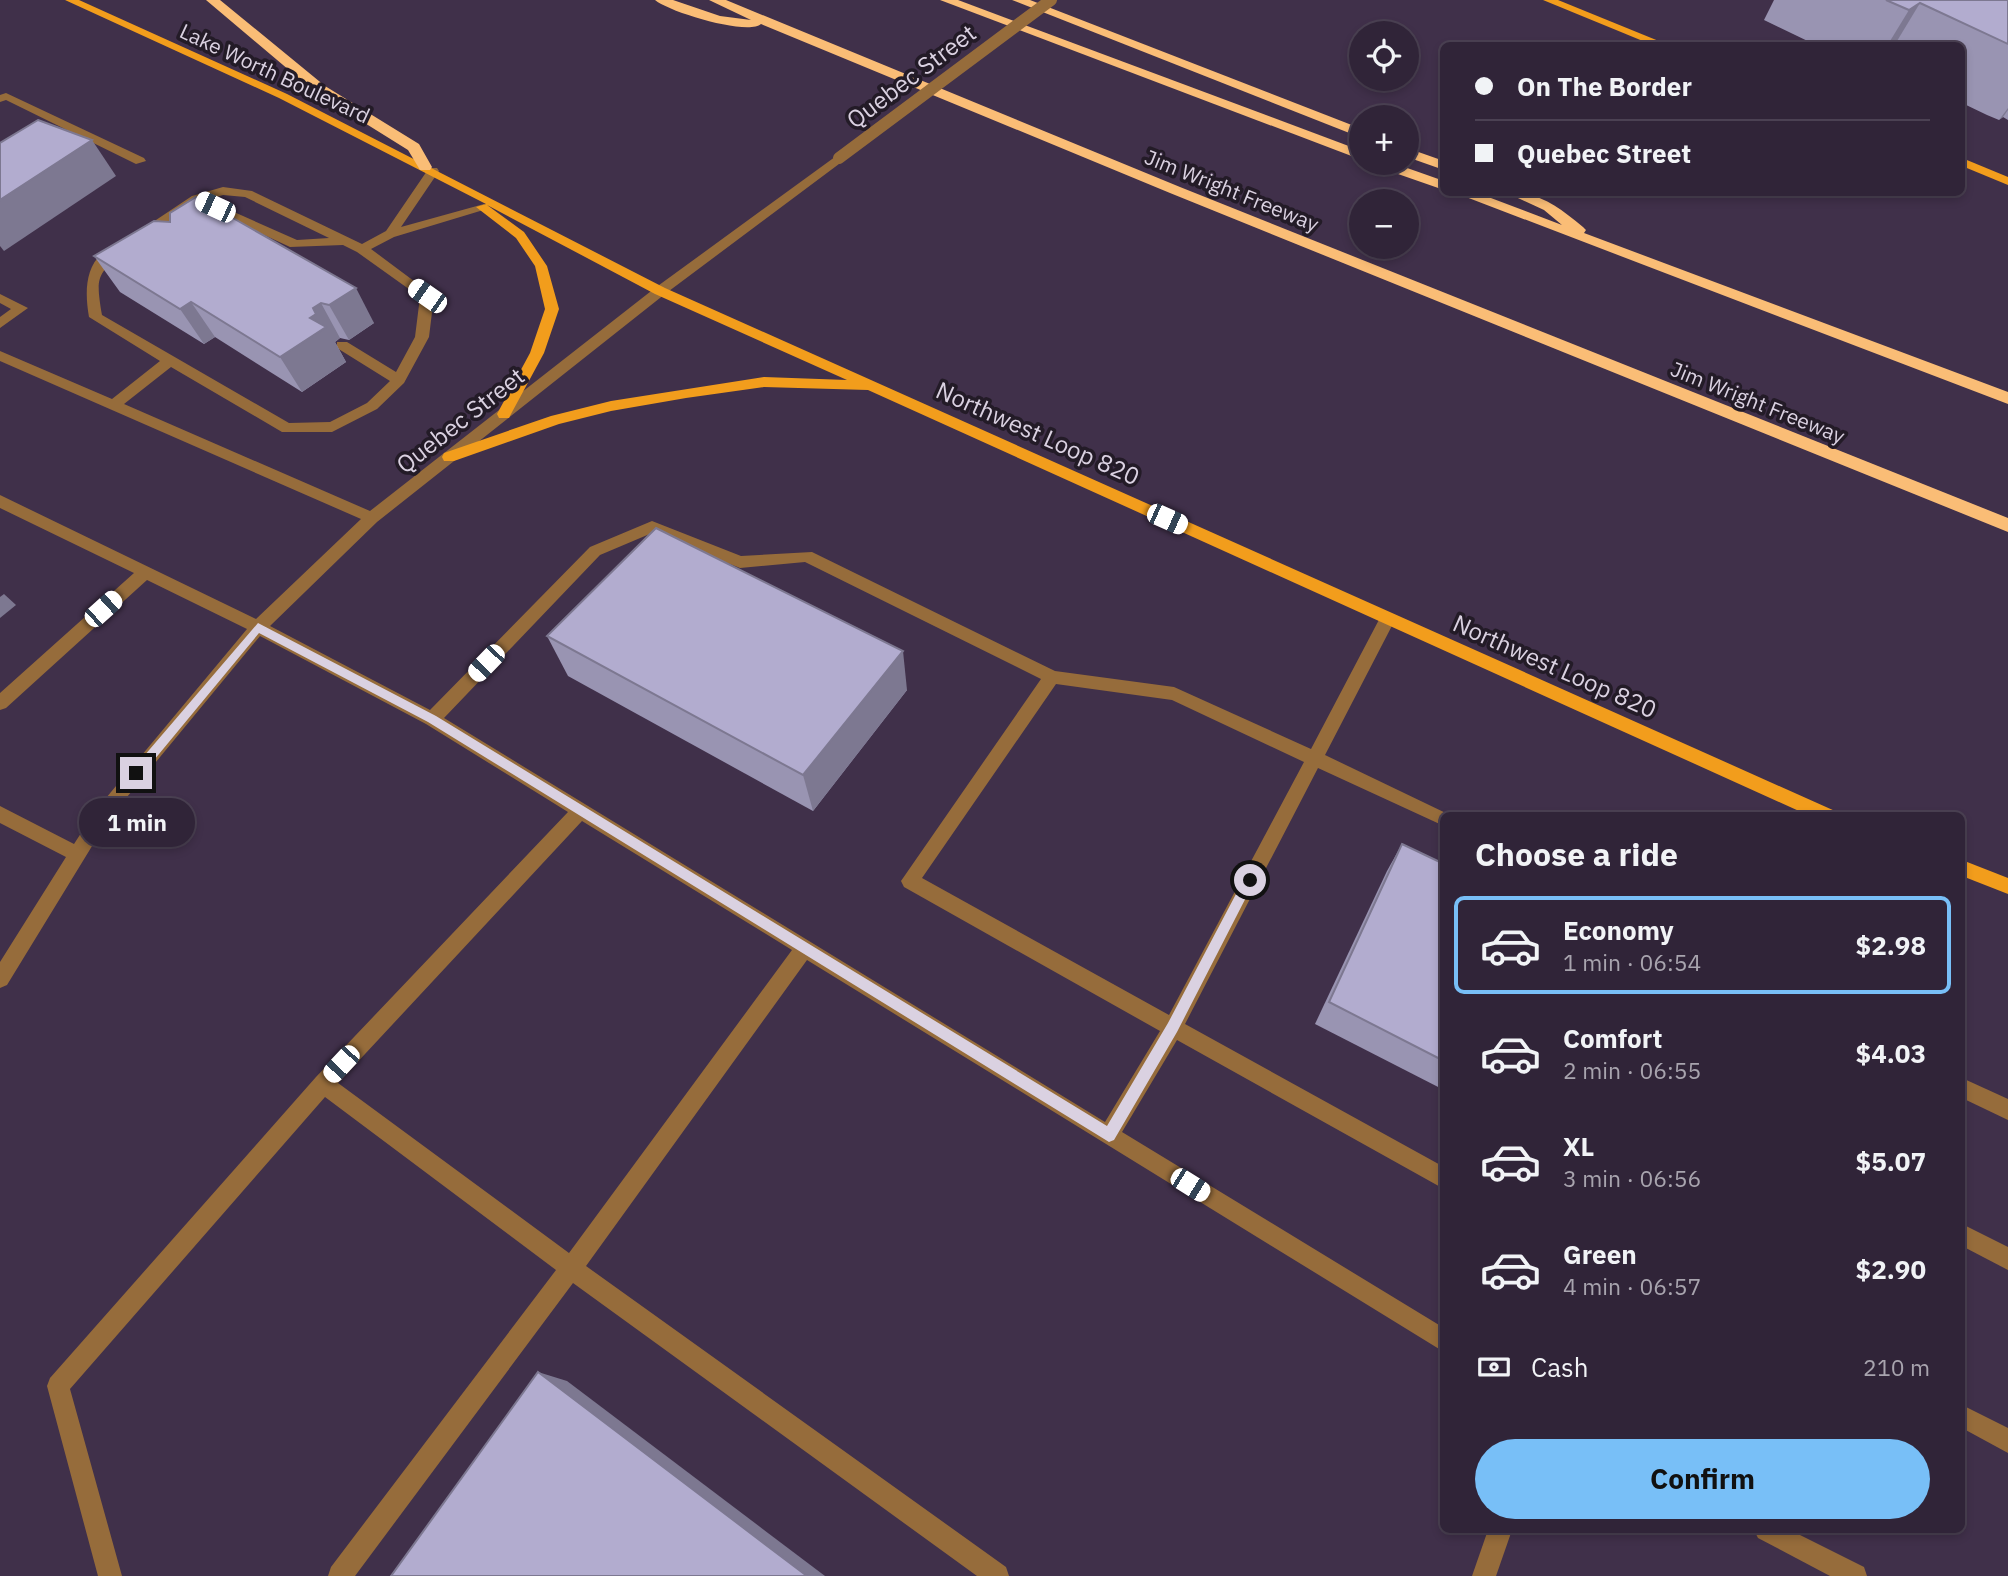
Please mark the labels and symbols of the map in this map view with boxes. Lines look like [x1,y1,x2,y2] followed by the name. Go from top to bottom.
[175,17,375,129] street label: Lake Worth Boulevard
[840,17,982,135] street label: Quebec Street
[1141,142,1324,238] street label: Jim Wright Freeway
[192,189,239,225] car
[404,275,451,317] car
[1667,354,1850,450] street label: Jim Wright Freeway
[389,360,531,480] street label: Quebec Street
[931,374,1145,492] street label: Northwest Loop 820
[1144,501,1191,537] car
[81,587,126,631] car
[1448,607,1662,725] street label: Northwest Loop 820
[464,641,509,685] car
[120,757,152,789] route end
[78,798,194,846] callout: 1 min
[1234,864,1266,896] route start
[319,1041,364,1087] car
[1167,1165,1214,1205] car

